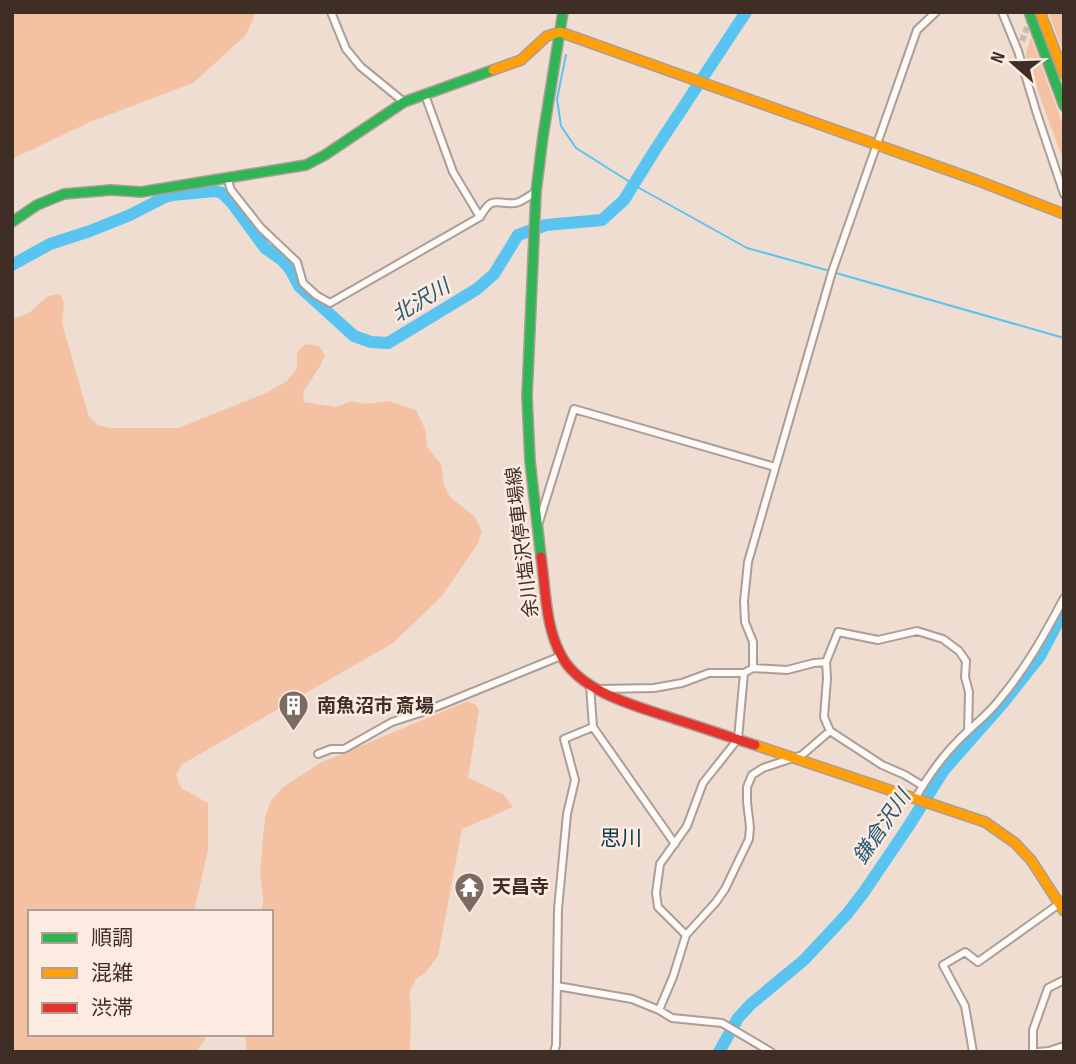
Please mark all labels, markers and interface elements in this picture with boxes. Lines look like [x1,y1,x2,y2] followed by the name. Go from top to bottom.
[978,28,1048,98] north arrow
[986,49,1011,66] text: N
[388,273,456,328] water label: 北沢川
[502,465,544,619] street label: 余川塩沢停車場線
[277,689,311,733] building icon: 南魚沼市 斎場
[317,695,434,718] place label: 南魚沼市 斎場
[848,784,917,869] water label: 鎌倉沢川
[600,826,642,851] district label: 思川
[452,870,486,914] temple icon: 天昌寺
[492,876,549,899] place label: 天昌寺
[28,910,273,1036] legend
[91,926,133,951] text: 順調
[91,961,133,986] text: 混雑
[91,996,133,1021] text: 渋滞

